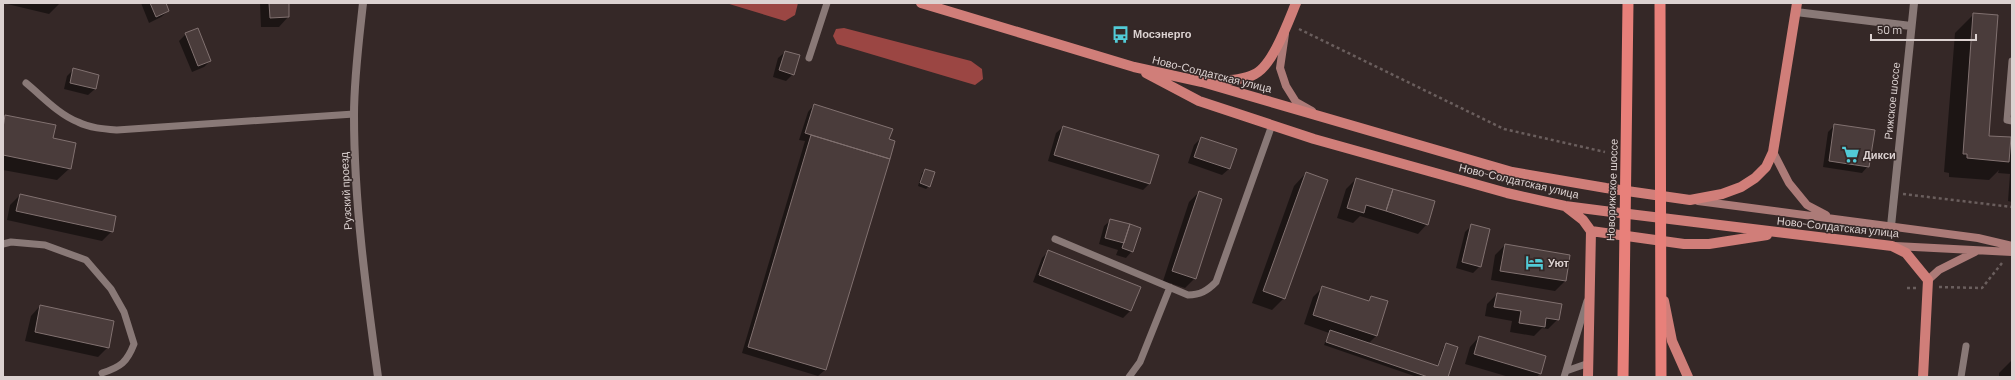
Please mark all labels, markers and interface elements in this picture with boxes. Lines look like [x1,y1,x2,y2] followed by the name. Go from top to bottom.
[1871,16,1976,42] scale bar
[1877,22,1902,36] text: 50 m
[1110,24,1130,44] bus stop icon: Мосэнерго
[1133,27,1192,40] place label: Мосэнерго
[1151,52,1274,95] street label: Ново-Солдатская улица
[1881,62,1902,140] street label: Рижское шоссе
[1603,139,1620,241] street label: Новорижское шоссе
[1840,145,1860,165] supermarket icon: Дикси
[1863,148,1896,161] place label: Дикси
[337,151,354,230] street label: Рузский проезд
[1458,160,1581,201] street label: Ново-Солдатская улица
[1776,214,1901,239] street label: Ново-Солдатская улица
[1525,253,1545,273] hotel icon: Уют
[1548,256,1570,269] place label: Уют

